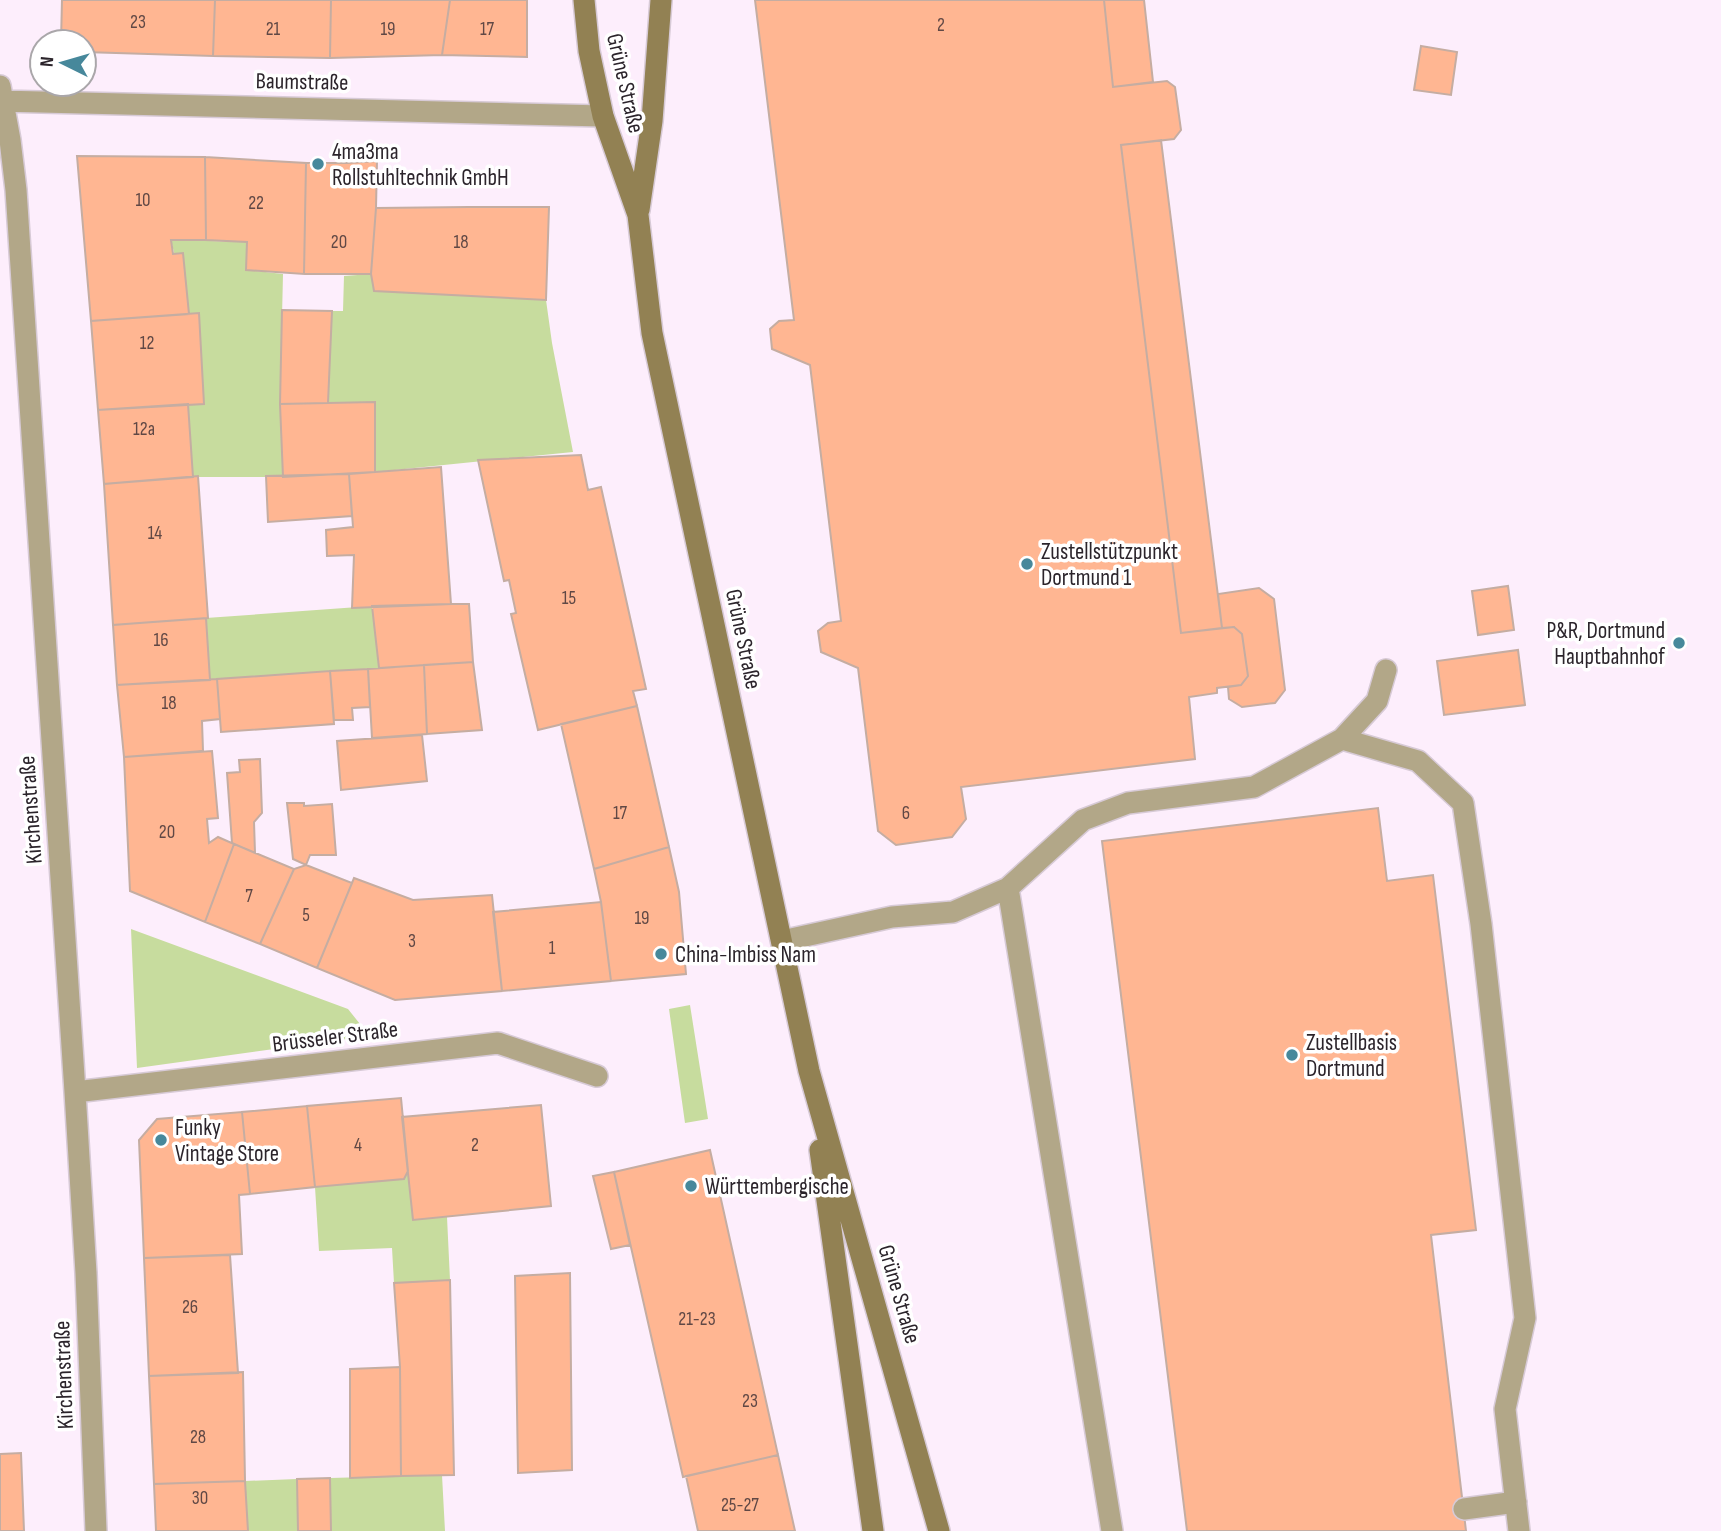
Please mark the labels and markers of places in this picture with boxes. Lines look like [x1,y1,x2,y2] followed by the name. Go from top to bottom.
[332,138,509,192] place label: 4ma3ma Rollstuhltechnik GmbH
[310,156,326,172] marker: 4ma3ma Rollstuhltechnik GmbH
[1041,538,1178,592] place label: Zustellstützpunkt Dortmund 1
[1019,556,1035,572] marker: Zustellstützpunkt Dortmund 1
[1546,617,1665,671] place label: P&R, Dortmund Hauptbahnhof
[1671,635,1687,651] marker: P&R, Dortmund Hauptbahnhof
[675,941,816,969] place label: China-Imbiss Nam
[653,946,669,962] marker: China-Imbiss Nam
[1306,1029,1397,1083] place label: Zustellbasis Dortmund
[1284,1047,1300,1063] marker: Zustellbasis Dortmund
[175,1114,279,1168] place label: Funky Vintage Store
[153,1132,169,1148] marker: Funky Vintage Store
[705,1173,849,1201] place label: Württembergische
[683,1178,699,1194] marker: Württembergische

